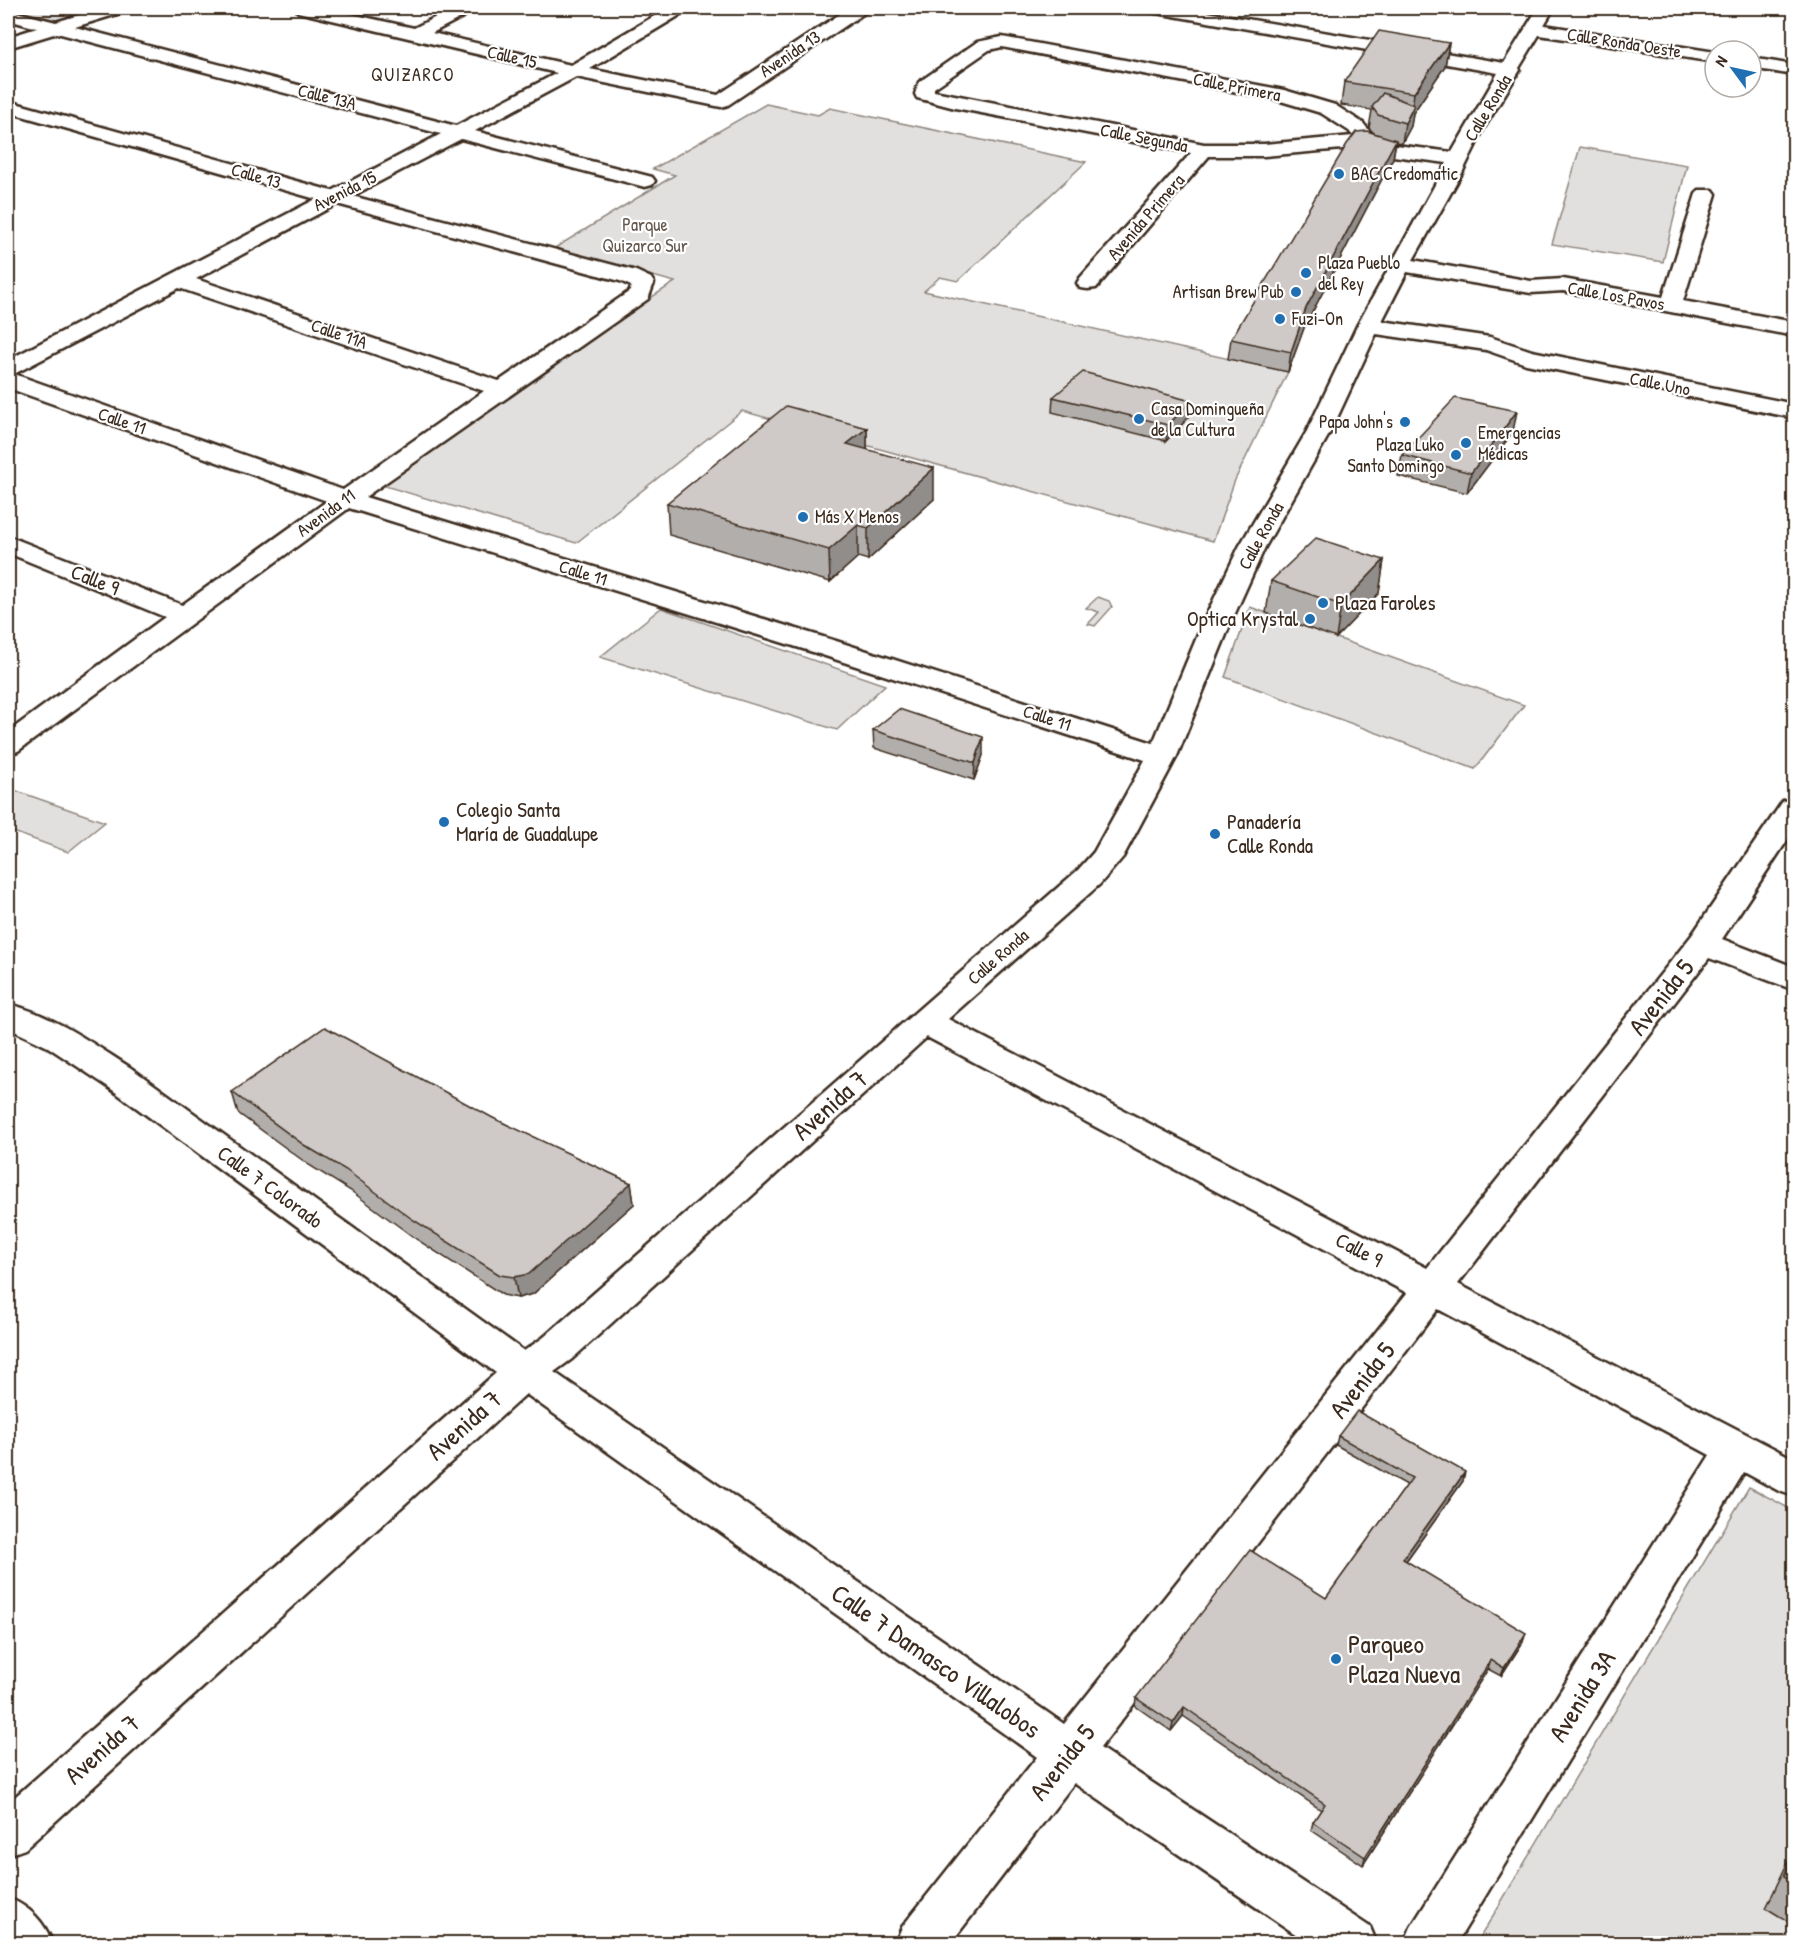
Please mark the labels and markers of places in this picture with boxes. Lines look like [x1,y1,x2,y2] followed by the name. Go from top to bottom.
[1351,161,1458,186] place label: BAC Credomatic
[1332,167,1346,181] marker: BAC Credomatic
[1318,250,1400,296] place label: Plaza Pueblo del Rey
[1299,266,1313,280] marker: Plaza Pueblo del Rey
[1173,279,1284,304] place label: Artisan Brew Pub
[1289,285,1303,299] marker: Artisan Brew Pub
[1291,306,1343,331] place label: Fuzi-On
[1273,312,1287,326] marker: Fuzi-On
[1151,396,1264,442] place label: Casa Domingueña de la Cultura
[1319,409,1393,434] place label: Papa John's
[1132,412,1146,426] marker: Casa Domingueña de la Cultura
[1398,415,1412,429] marker: Papa John's
[1478,420,1561,466] place label: Emergencias Médicas
[1347,432,1444,478] place label: Plaza Luko Santo Domingo
[1459,436,1473,450] marker: Emergencias Médicas
[1449,448,1463,462] marker: Plaza Luko Santo Domingo
[815,504,899,529] place label: Más X Menos
[796,510,810,524] marker: Más X Menos
[1335,588,1436,617] place label: Plaza Faroles
[1316,596,1330,610] marker: Plaza Faroles
[1187,604,1298,633] place label: Optica Krystal
[1303,612,1317,626] marker: Optica Krystal
[456,795,598,848] place label: Colegio Santa María de Guadalupe
[1227,807,1313,860] place label: Panadería Calle Ronda
[437,815,451,829] marker: Colegio Santa María de Guadalupe
[1208,827,1222,841] marker: Panadería Calle Ronda
[1348,1626,1460,1691] place label: Parqueo Plaza Nueva
[1329,1652,1343,1666] marker: Parqueo Plaza Nueva

